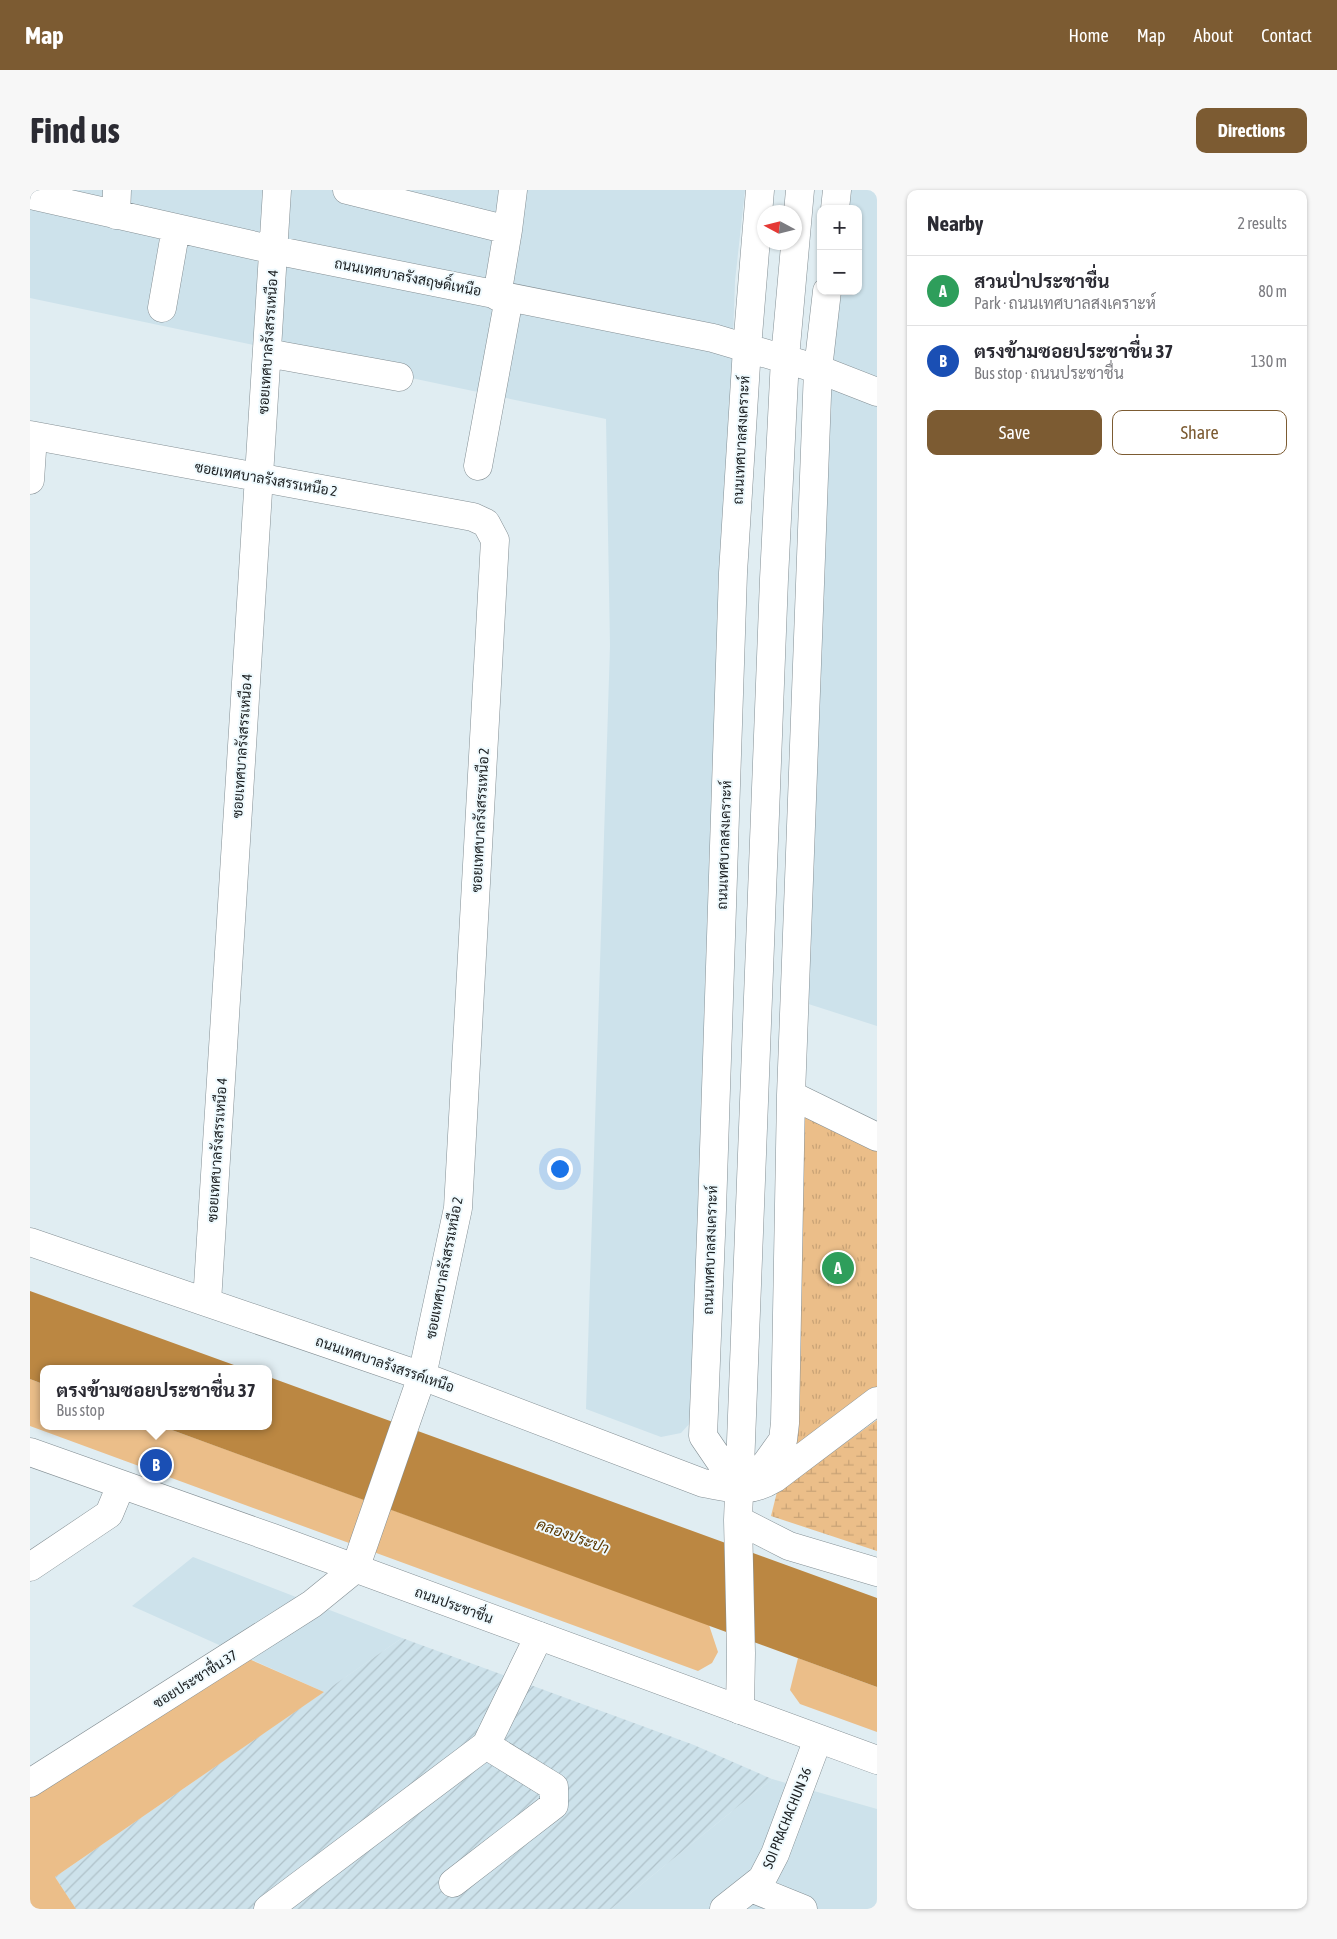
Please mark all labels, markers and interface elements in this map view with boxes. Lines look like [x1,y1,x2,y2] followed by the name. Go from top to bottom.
[25,22,64,49] text: Map
[1069,25,1109,46] text: Home
[1137,25,1166,46] text: Map
[1194,25,1233,46] text: About
[1261,25,1312,46] text: Contact
[1196,108,1307,153] button: Directions
[30,110,120,150] text: Find us
[757,205,802,250] north arrow
[817,205,862,295] map controls
[817,205,862,250] button: +
[927,211,983,235] text: Nearby
[1237,214,1287,232] text: 2 results
[817,250,862,295] button: −
[333,251,484,300] street label: ถนนเทศบาลรังสฤษดิ์เหนือ
[254,269,281,415] street label: ซอยเทศบาลรังสรรเหนือ 4
[974,270,1110,292] text: สวนป่าประชาชื่น
[939,282,947,300] text: A
[1258,282,1287,300] text: 80 m
[974,294,1156,312] text: Park · ถนนเทศบาลสงเคราะห์
[974,340,1173,362] text: ตรงข้ามซอยประชาชื่น 37
[939,352,947,370] text: B
[1251,352,1287,370] text: 130 m
[974,364,1124,382] text: Bus stop · ถนนประชาชื่น
[729,375,752,505] street label: ถนนเทศบาลสงเคราะห์
[927,410,1102,455] button: Save
[1112,410,1287,455] button: Share
[193,458,339,499] street label: ซอยเทศบาลรังสรรเหนือ 2
[228,673,255,819] street label: ซอยเทศบาลรังสรรเหนือ 4
[467,747,492,893] street label: ซอยเทศบาลรังสรรเหนือ 2
[713,780,734,910] street label: ถนนเทศบาลสงเคราะห์
[203,1077,230,1223] street label: ซอยเทศบาลรังสรรเหนือ 4
[547,1156,573,1182] your location
[699,1185,720,1315] street label: ถนนเทศบาลสงเคราะห์
[421,1195,466,1340] street label: ซอยเทศบาลรังสรรเหนือ 2
[822,1249,854,1287] pin: A
[314,1332,457,1395] street label: ถนนเทศบาลรังสรรค์เหนือ
[40,1365,272,1430] popup
[56,1379,256,1401] text: ตรงข้ามซอยประชาชื่น 37
[56,1401,105,1419] text: Bus stop
[140,1446,172,1484] pin: B
[535,1515,611,1557] water label: คลองประปา
[413,1580,497,1627] street label: ถนนประชาชื่น
[148,1643,240,1711] street label: ซอยประชาชื่น 37
[759,1765,815,1871] street label: SOI PRACHACHUN 36

